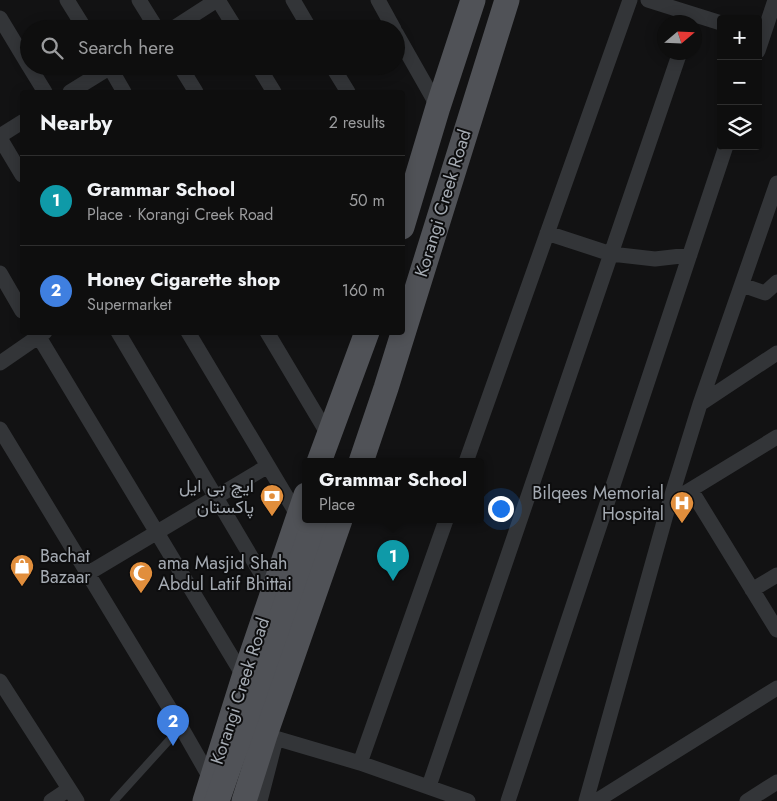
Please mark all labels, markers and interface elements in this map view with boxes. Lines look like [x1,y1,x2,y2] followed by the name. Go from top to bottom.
[657,15,702,60] north arrow
[717,15,762,150] map controls
[717,15,762,60] button: +
[20,20,405,75] search box
[38,34,66,62] icon: search
[78,34,174,61] text: Search here
[717,60,762,105] button: −
[717,105,762,150] button: layers
[40,108,112,138] text: Nearby
[329,111,385,134] text: 2 results
[408,126,478,280] street label: Korangi Creek Road
[87,176,235,203] text: Grammar School
[52,189,60,212] text: 1
[349,189,385,212] text: 50 m
[87,203,273,226] text: Place · Korangi Creek Road
[87,266,280,293] text: Honey Cigarette shop
[51,279,61,302] text: 2
[342,279,385,302] text: 160 m
[87,293,172,316] text: Supermarket
[302,458,484,523] popup
[319,466,467,493] text: Grammar School
[179,473,254,520] place label: ایچ بی ایل پاکستان
[532,480,664,527] place label: Bilqees Memorial Hospital
[259,483,285,517] bank icon: ایچ بی ایل پاکستان
[669,490,695,524] hospital icon: Bilqees Memorial Hospital
[319,493,355,516] text: Place
[488,496,514,522] your location
[377,540,409,581] pin: 1
[40,543,91,590] place label: Bachat Bazaar
[158,550,292,597] place label: ama Masjid Shah Abdul Latif Bhittai
[9,553,35,587] shop icon: Bachat Bazaar
[128,560,154,594] mosque icon: ama Masjid Shah Abdul Latif Bhittai
[204,614,276,768] street label: Korangi Creek Road
[157,705,189,746] pin: 2

